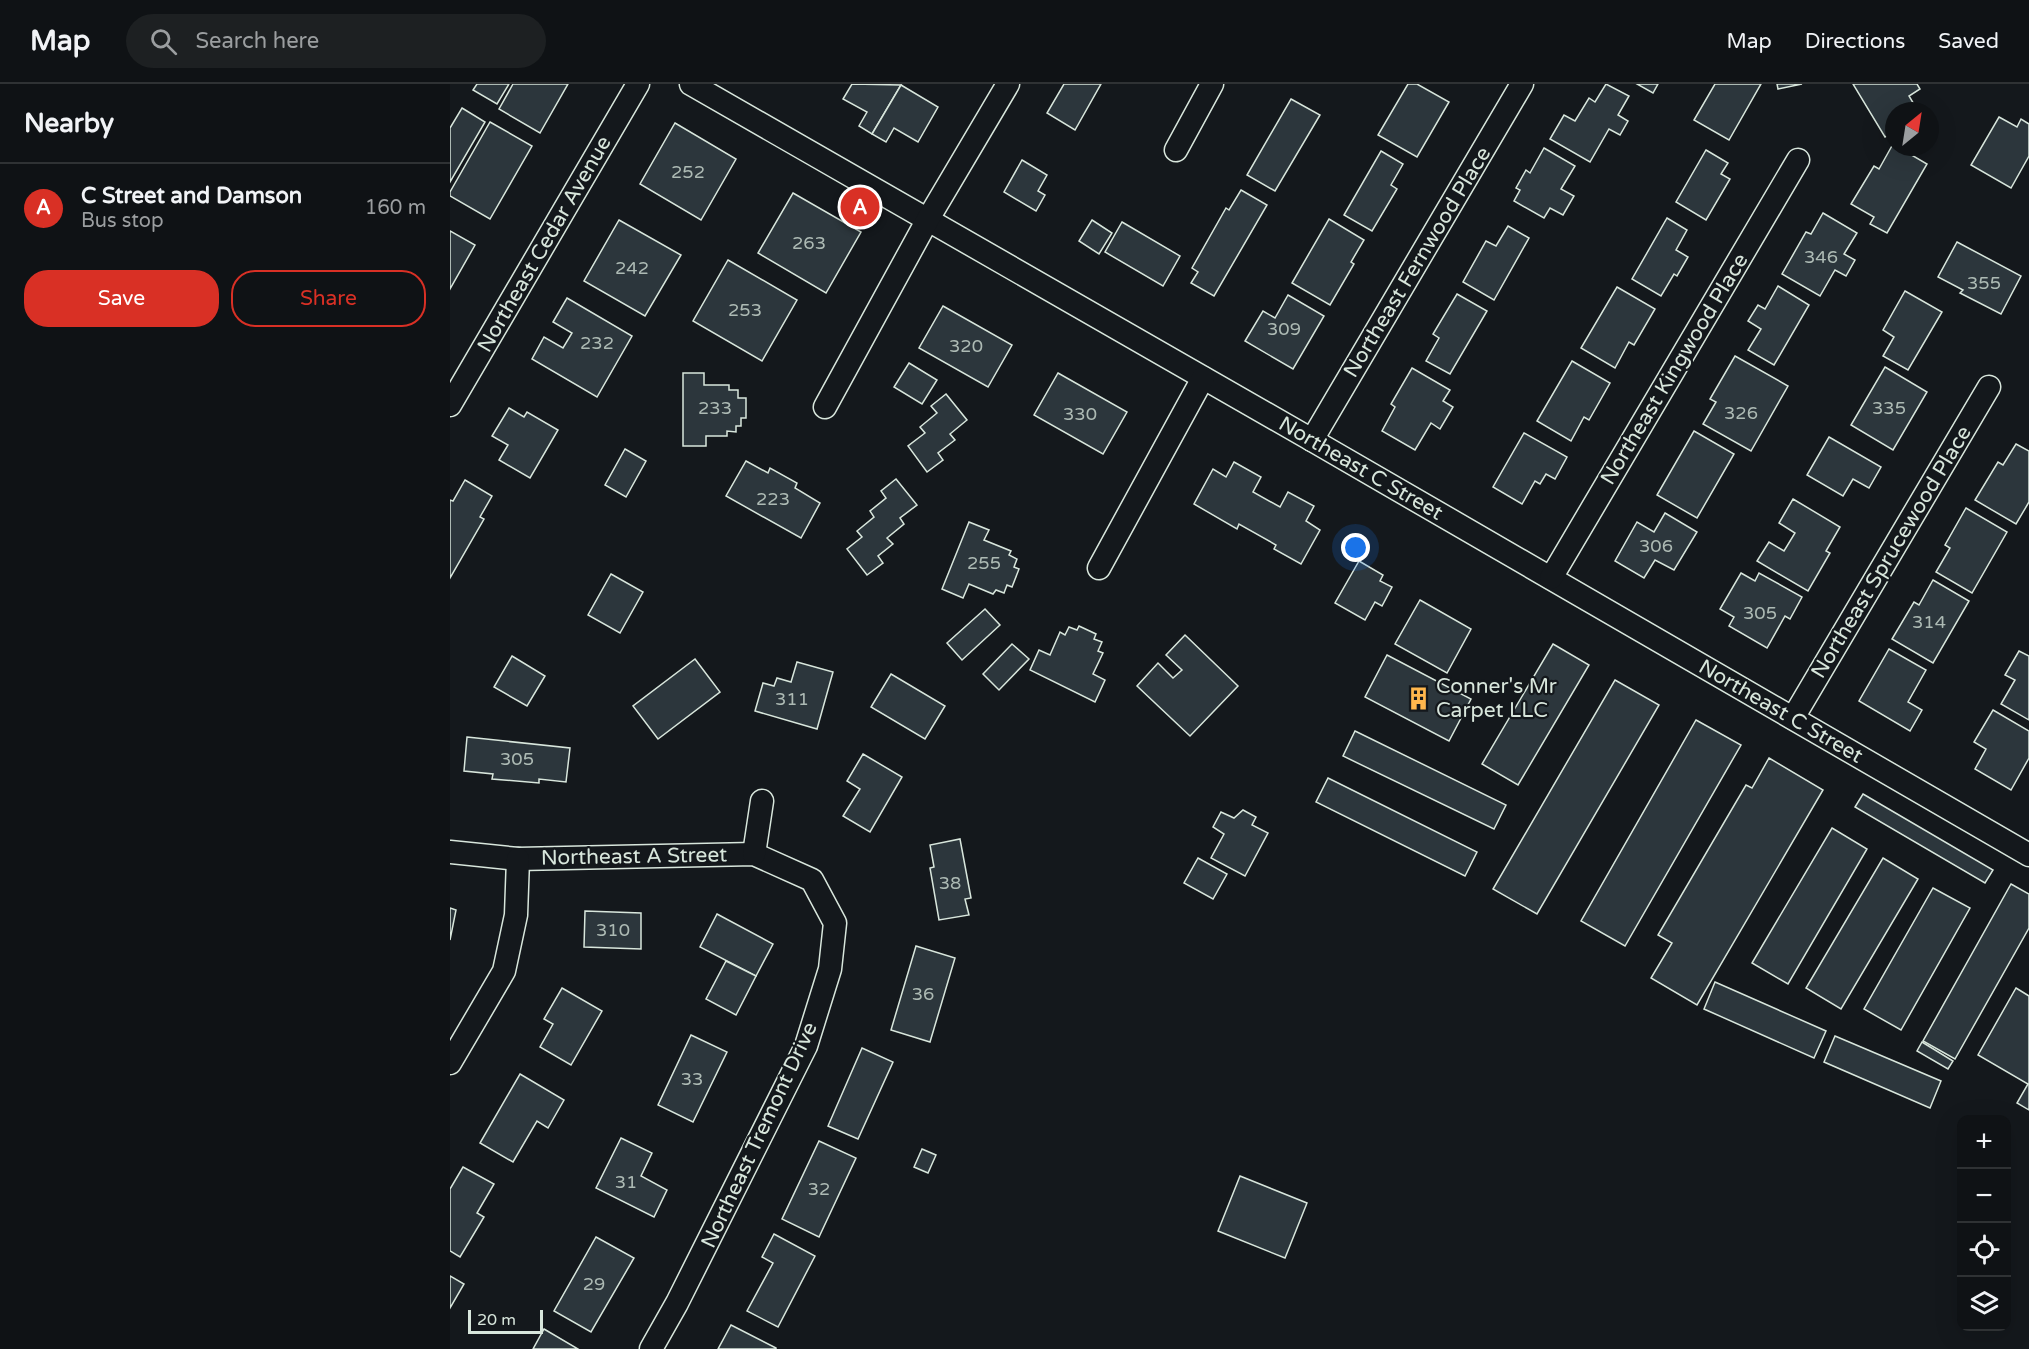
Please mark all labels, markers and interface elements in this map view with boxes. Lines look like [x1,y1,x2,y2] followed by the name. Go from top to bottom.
[126,14,546,68] search box
[30,24,90,58] text: Map
[147,25,180,58] icon: search
[195,28,319,54] text: Search here
[1726,29,1772,54] text: Map
[1805,29,1905,54] text: Directions
[1938,29,1999,54] text: Saved
[1885,102,1939,156] north arrow
[24,108,114,139] text: Nearby
[472,132,617,357] street label: Northeast Cedar Avenue
[1339,142,1496,382] street label: Northeast Fernwood Place
[671,161,705,183] house number: 252
[81,183,302,209] text: C Street and Damson
[840,184,880,230] pin: A
[36,196,51,220] text: A
[365,196,426,220] text: 160 m
[81,209,164,233] text: Bus stop
[792,232,826,254] house number: 263
[1804,246,1838,268] house number: 346
[1595,249,1754,489] street label: Northeast Kingwood Place
[615,257,649,279] house number: 242
[24,270,219,327] button: Save
[231,270,426,327] button: Share
[1967,272,2001,294] house number: 355
[728,299,762,321] house number: 253
[1267,318,1301,340] house number: 309
[580,332,614,354] house number: 232
[949,335,983,357] house number: 320
[698,397,732,419] house number: 233
[1872,397,1906,419] house number: 335
[1724,402,1758,424] house number: 326
[1063,403,1097,425] house number: 330
[1274,411,1447,526] street label: Northeast C Street
[1806,422,1977,683] street label: Northeast Sprucewood Place
[756,488,790,510] house number: 223
[1341,533,1370,562] your location
[1639,535,1673,557] house number: 306
[967,552,1001,574] house number: 255
[1743,602,1777,624] house number: 305
[1912,611,1946,633] house number: 314
[1694,654,1867,769] street label: Northeast C Street
[1436,674,1557,723] place label: Conner's Mr Carpet LLC
[1405,685,1431,711] building icon: Conner's Mr Carpet LLC
[775,688,809,710] house number: 311
[500,748,534,770] house number: 305
[541,842,727,871] street label: Northeast A Street
[939,872,961,894] house number: 38
[596,919,630,941] house number: 310
[912,983,934,1005] house number: 36
[696,1018,823,1252] street label: Northeast Tremont Drive
[681,1068,703,1090] house number: 33
[1957,1115,2011,1331] map controls
[1957,1115,2011,1169] button: +
[1957,1169,2011,1223] button: −
[615,1171,637,1193] house number: 31
[808,1178,830,1200] house number: 32
[1957,1223,2011,1277] button: locate
[583,1273,605,1295] house number: 29
[1957,1277,2011,1331] button: layers
[468,1307,543,1334] scale bar
[477,1310,516,1330] text: 20 m

